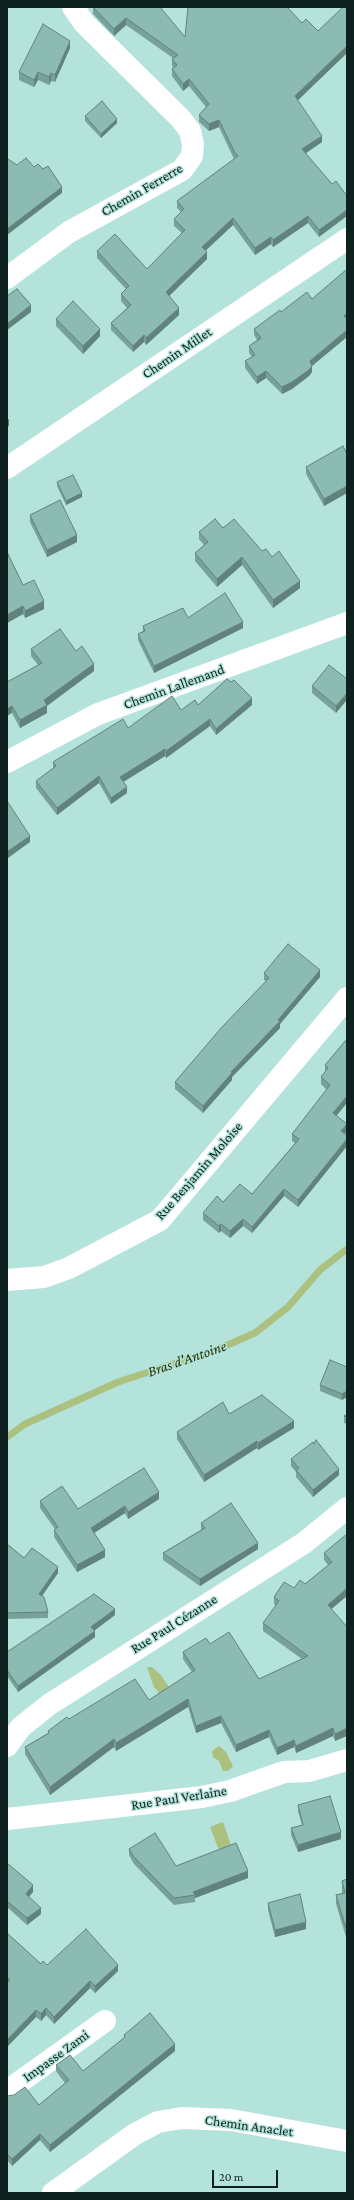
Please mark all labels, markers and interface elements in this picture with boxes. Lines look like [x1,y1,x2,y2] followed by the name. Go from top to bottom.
[98,160,186,220] street label: Chemin Ferrerre
[139,324,215,382] street label: Chemin Millet
[121,661,227,713] street label: Chemin Lallemand
[152,1118,246,1224] street label: Rue Benjamin Moloise
[145,1337,229,1381] water label: Bras d'Antoine
[128,1591,220,1657] street label: Rue Paul Cézanne
[130,1782,228,1814] street label: Rue Paul Verlaine
[20,2026,92,2086] street label: Impasse Zami
[204,2111,294,2141] street label: Chemin Anaclet
[214,2162,280,2188] scale bar
[219,2170,243,2184] text: 20 m

